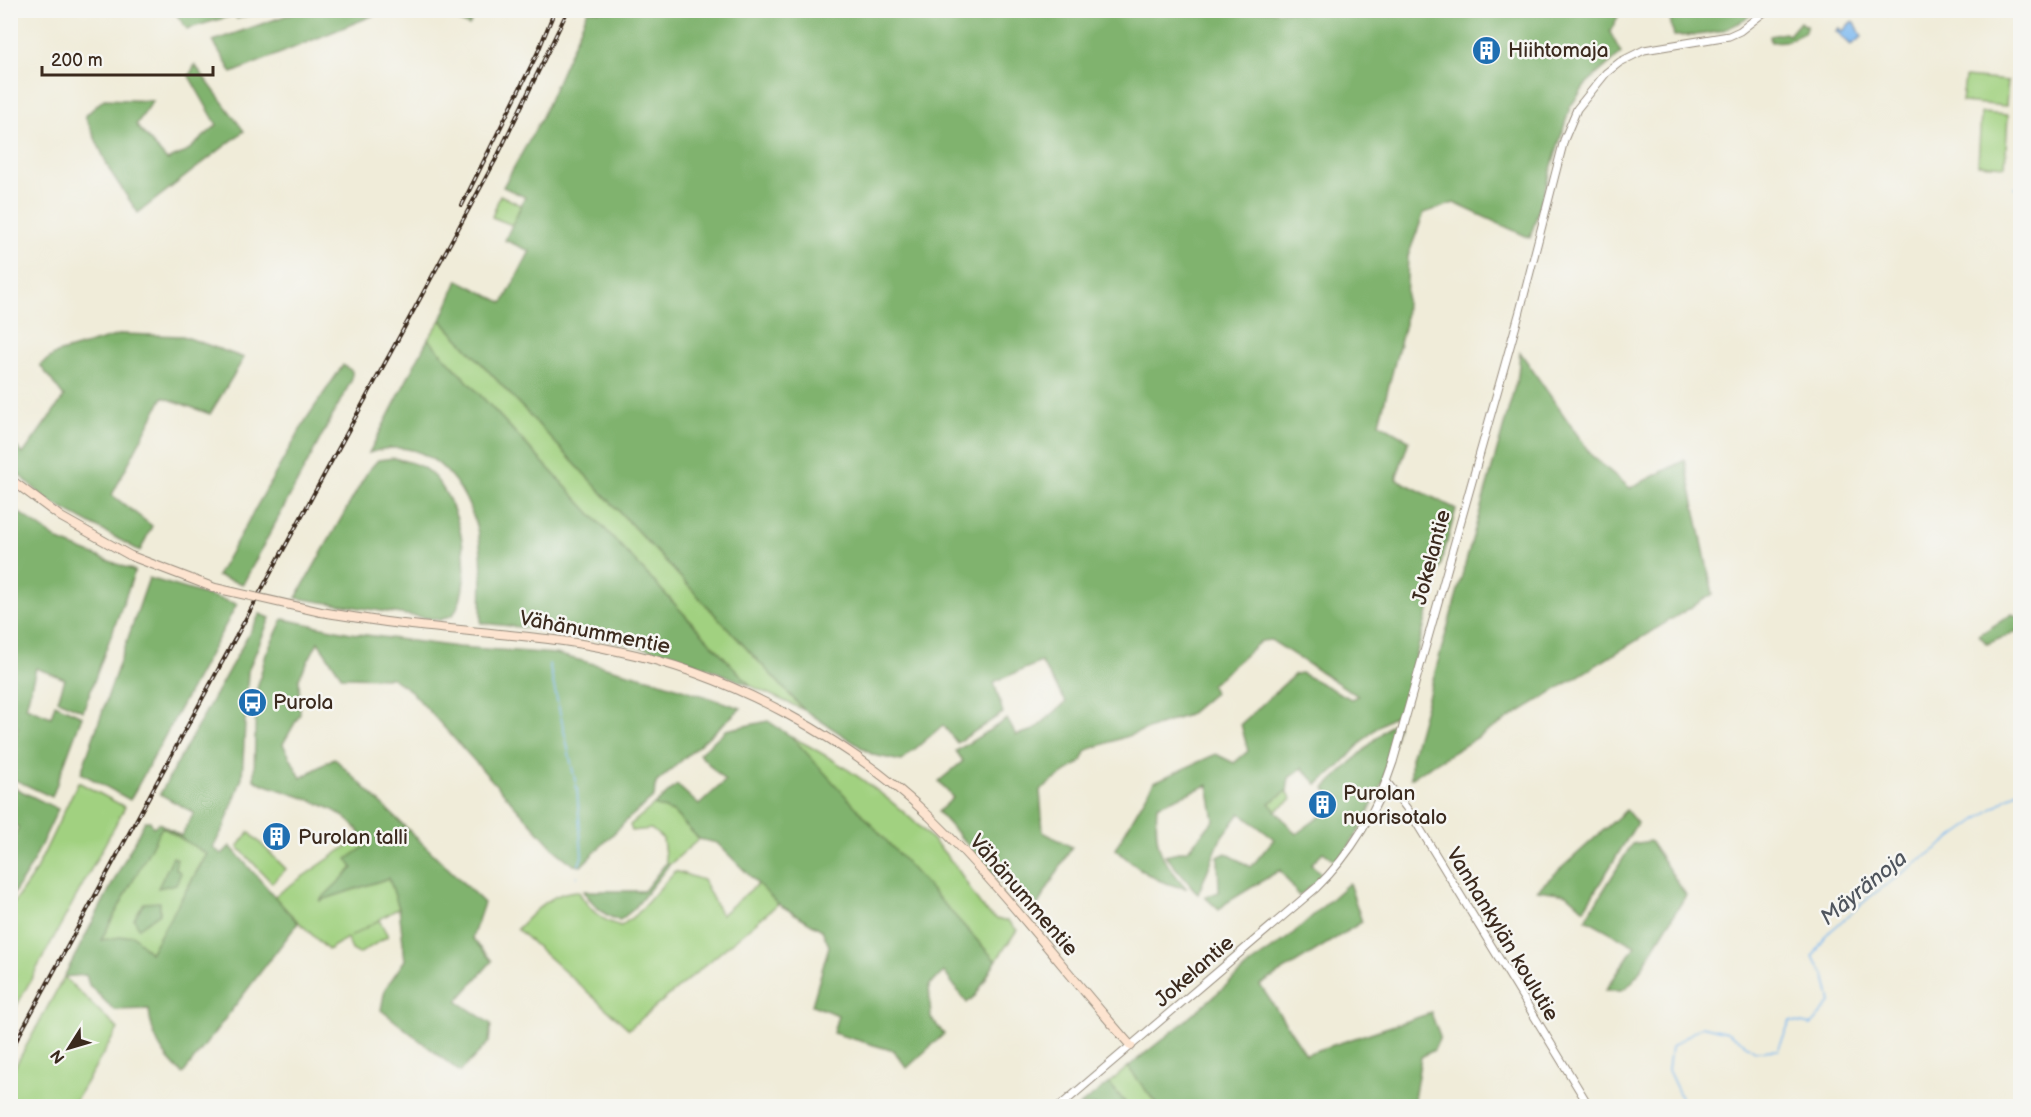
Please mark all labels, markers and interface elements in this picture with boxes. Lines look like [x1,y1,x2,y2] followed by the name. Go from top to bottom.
[1471,34,1503,66] building icon: Hiihtomaja
[1508,38,1609,63] place label: Hiihtomaja
[42,39,213,77] scale bar
[51,50,103,71] text: 200 m
[1407,507,1456,607] street label: Jokelantie
[517,606,672,659] street label: Vähänummentie
[236,686,268,718] bus stop icon: Purola
[273,690,333,715] place label: Purola
[1343,781,1447,830] place label: Purolan nuorisotalo
[1306,789,1338,821] building icon: Purolan nuorisotalo
[261,821,293,853] building icon: Purolan talli
[298,825,408,850] place label: Purolan talli
[964,829,1083,961] street label: Vähänummentie
[1441,843,1564,1026] street label: Vanhankylän koulutie
[1815,845,1913,931] water label: Mäyränoja
[1150,930,1239,1013] street label: Jokelantie
[39,1018,99,1078] north arrow
[47,1046,69,1067] text: N

